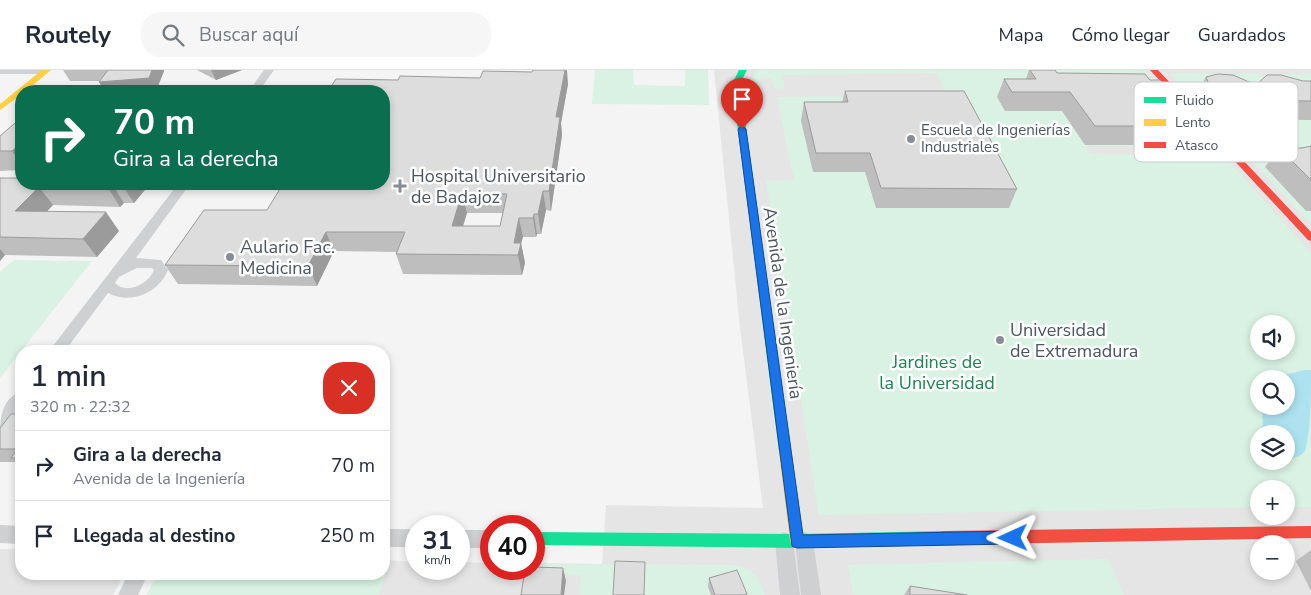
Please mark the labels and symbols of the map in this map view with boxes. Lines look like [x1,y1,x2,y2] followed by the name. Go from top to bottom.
[721,78,763,129] pin
[1134,82,1298,162] legend
[1175,91,1214,110] text: Fluido
[1175,113,1211,132] text: Lento
[921,120,1070,157] place label: Escuela de Ingenierías Industriales
[905,133,917,145] marker: Escuela de Ingenierías Industriales
[1175,136,1218,155] text: Atasco
[411,164,586,209] place label: Hospital Universitario de Badajoz
[393,179,407,193] marker: Hospital Universitario de Badajoz
[758,205,808,401] street label: Avenida de la Ingeniería
[240,235,335,280] place label: Aulario Fac. Medicina
[224,251,236,263] marker: Aulario Fac. Medicina
[1010,318,1138,363] place label: Universidad de Extremadura
[994,334,1006,346] marker: Universidad de Extremadura
[879,350,995,395] park label: Jardines de la Universidad
[986,511,1038,563] position arrow
[480,515,545,580] speed limit sign: 40

